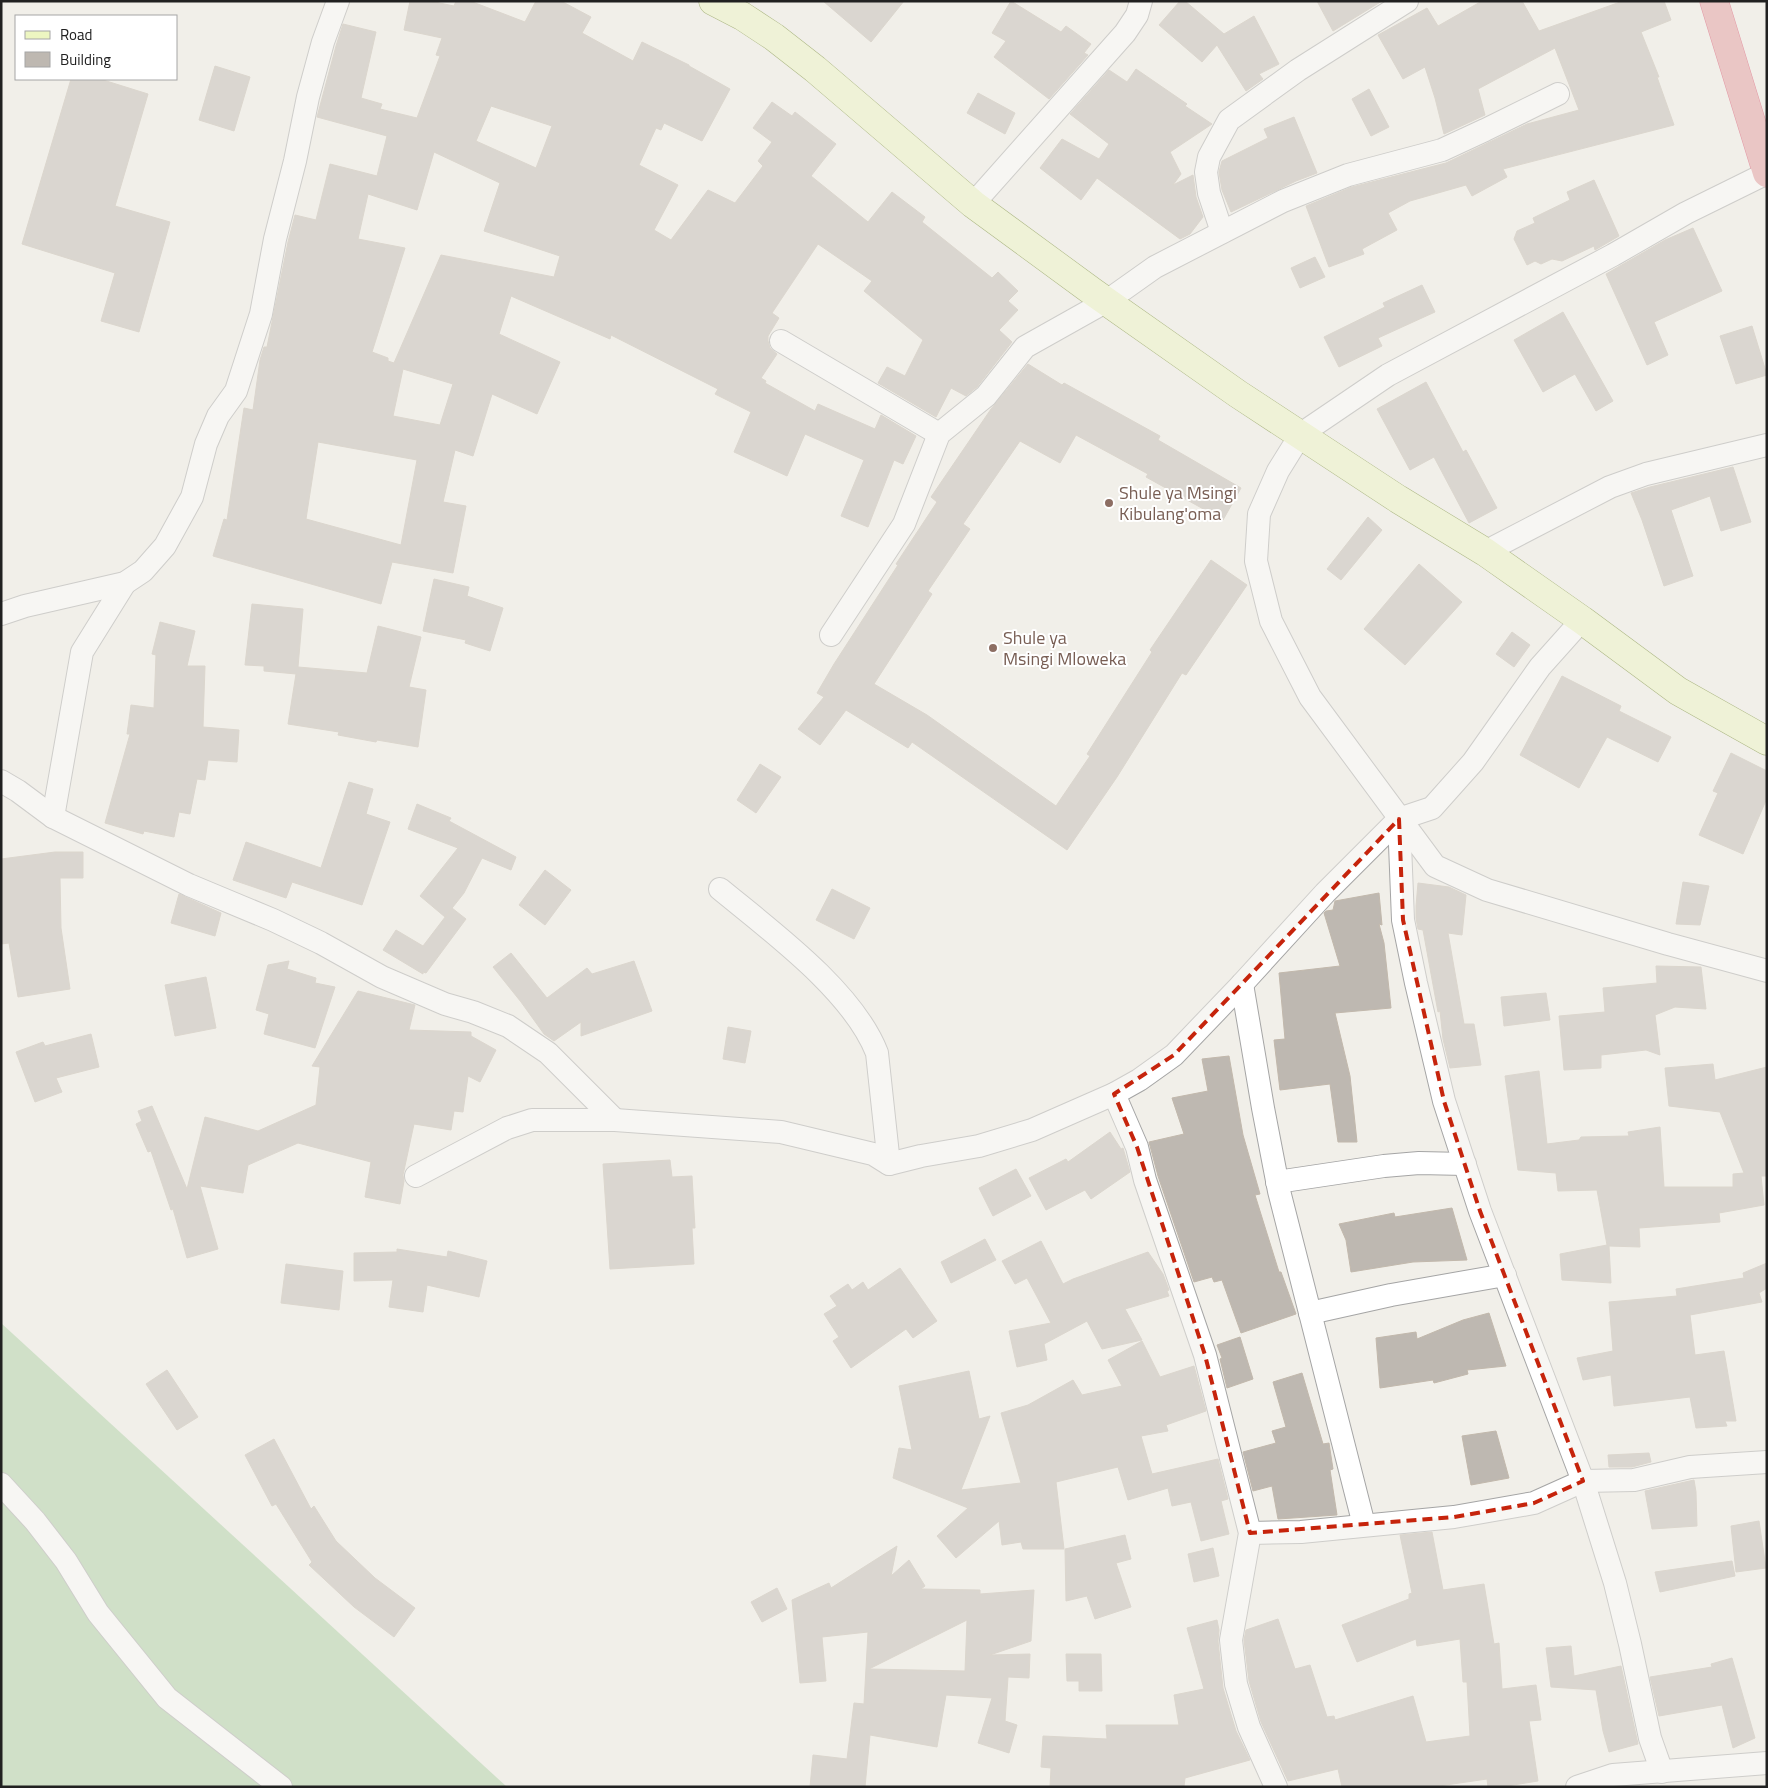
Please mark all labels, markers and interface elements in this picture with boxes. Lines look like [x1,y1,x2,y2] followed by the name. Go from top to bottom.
[15,15,178,80] legend
[60,23,92,46] text: Road
[60,48,111,71] text: Building
[1119,479,1237,527] place label: Shule ya Msingi Kibulang'oma
[1103,497,1115,509] marker: Shule ya Msingi Kibulang'oma
[1003,624,1126,672] place label: Shule ya Msingi Mloweka
[987,642,999,654] marker: Shule ya Msingi Mloweka

